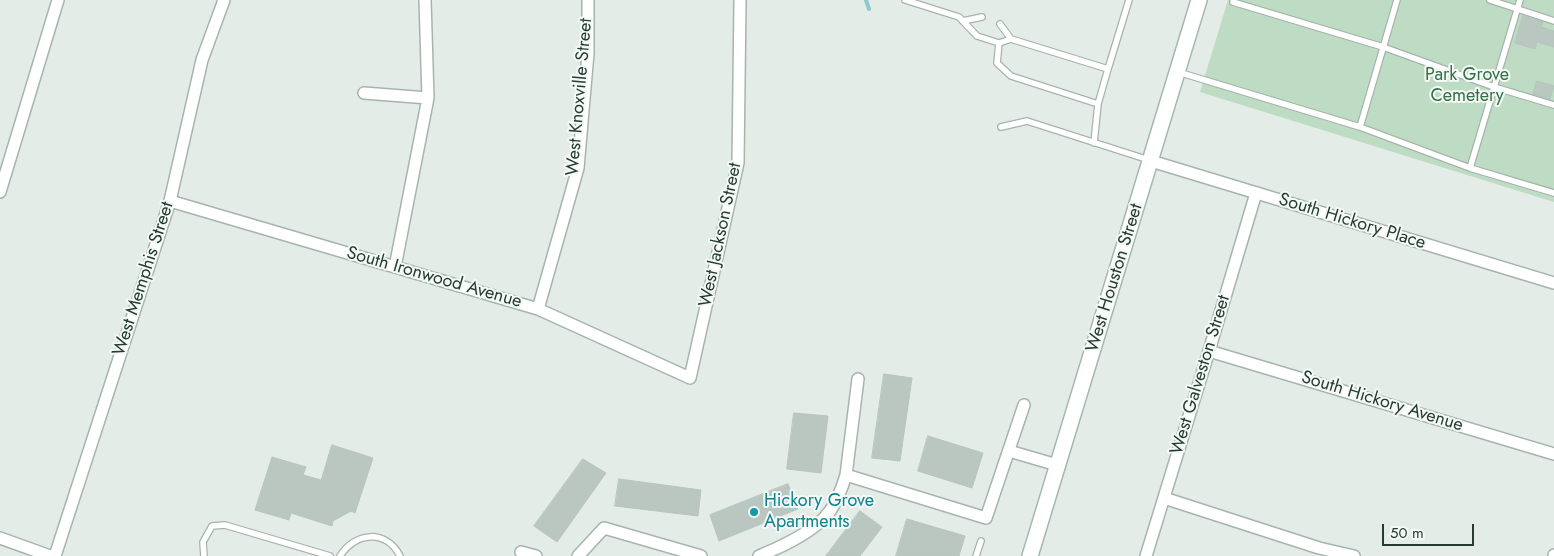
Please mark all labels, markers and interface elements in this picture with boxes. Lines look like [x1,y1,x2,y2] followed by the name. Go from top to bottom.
[562,17,598,177] street label: West Knoxville Street
[1425,65,1509,108] park label: Park Grove Cemetery
[695,161,747,309] street label: West Jackson Street
[1276,189,1428,255] street label: South Hickory Place
[109,199,179,359] street label: West Memphis Street
[1082,201,1148,355] street label: West Houston Street
[344,243,524,313] street label: South Ironwood Avenue
[1166,293,1236,457] street label: West Galveston Street
[1298,367,1466,437] street label: South Hickory Avenue
[764,491,874,534] place label: Hickory Grove Apartments
[748,506,760,518] marker: Hickory Grove Apartments
[1384,514,1476,546] scale bar
[1390,522,1424,544] text: 50 m

